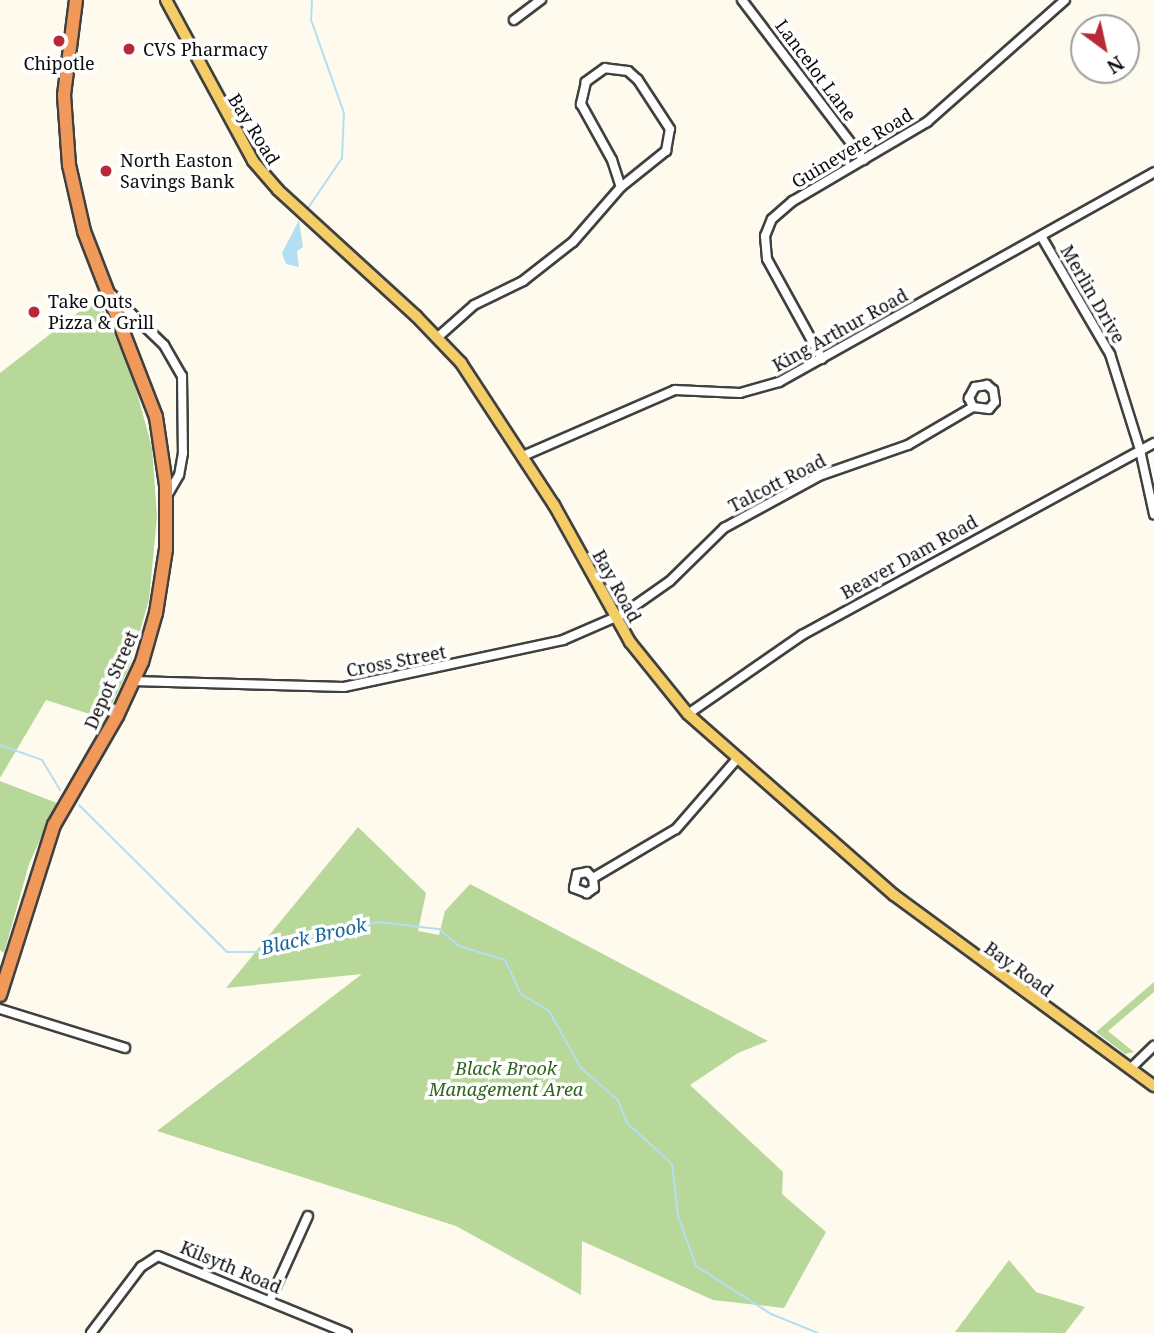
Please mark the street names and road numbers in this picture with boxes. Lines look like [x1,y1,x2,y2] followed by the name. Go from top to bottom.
[771,15,861,125] street label: Lancelot Lane
[224,89,284,169] street label: Bay Road
[788,103,916,193] street label: Guinevere Road
[1056,241,1130,347] street label: Merlin Drive
[769,284,911,376] street label: King Arthur Road
[725,449,829,517] street label: Talcott Road
[837,510,981,604] street label: Beaver Dam Road
[588,546,646,626] street label: Bay Road
[80,627,142,733] street label: Depot Street
[344,641,448,681] street label: Cross Street
[980,937,1058,1001] street label: Bay Road
[177,1236,285,1298] street label: Kilsyth Road

